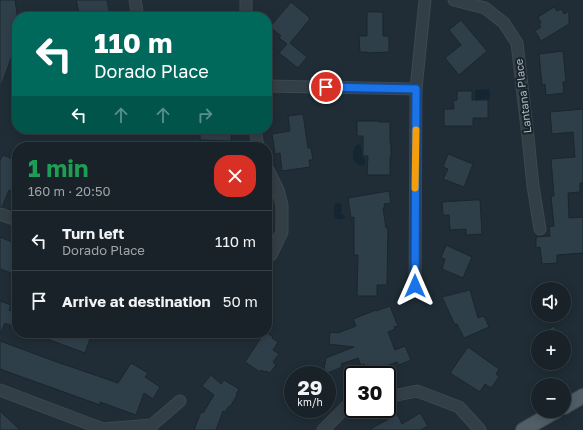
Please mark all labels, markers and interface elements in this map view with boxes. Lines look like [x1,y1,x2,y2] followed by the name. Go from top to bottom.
[94,26,173,59] text: 110 m
[28,28,80,80] icon: left
[511,58,534,134] street label: Lantana Place
[94,60,209,82] text: Dorado Place
[309,70,343,104] pin
[315,76,337,98] icon: arrive
[68,104,90,126] icon: left
[110,104,132,126] icon: ahead
[152,104,174,126] icon: ahead
[194,104,216,126] icon: right
[28,153,88,182] text: 1 min
[214,155,256,197] button: close
[28,183,111,199] text: 160 m · 20:50
[62,224,124,242] text: Turn left
[28,230,50,252] icon: left
[215,232,256,250] text: 110 m
[62,242,145,258] text: Dorado Place
[394,265,436,307] position arrow
[531,282,571,418] map controls
[531,282,571,322] button: sound
[28,290,50,312] icon: arrive
[62,292,211,310] text: Arrive at destination
[223,292,258,310] text: 50 m
[531,330,571,370] button: +
[344,366,396,418] speed limit sign: 30
[298,375,322,399] text: 29
[531,378,571,418] button: −
[297,396,323,408] text: km/h

